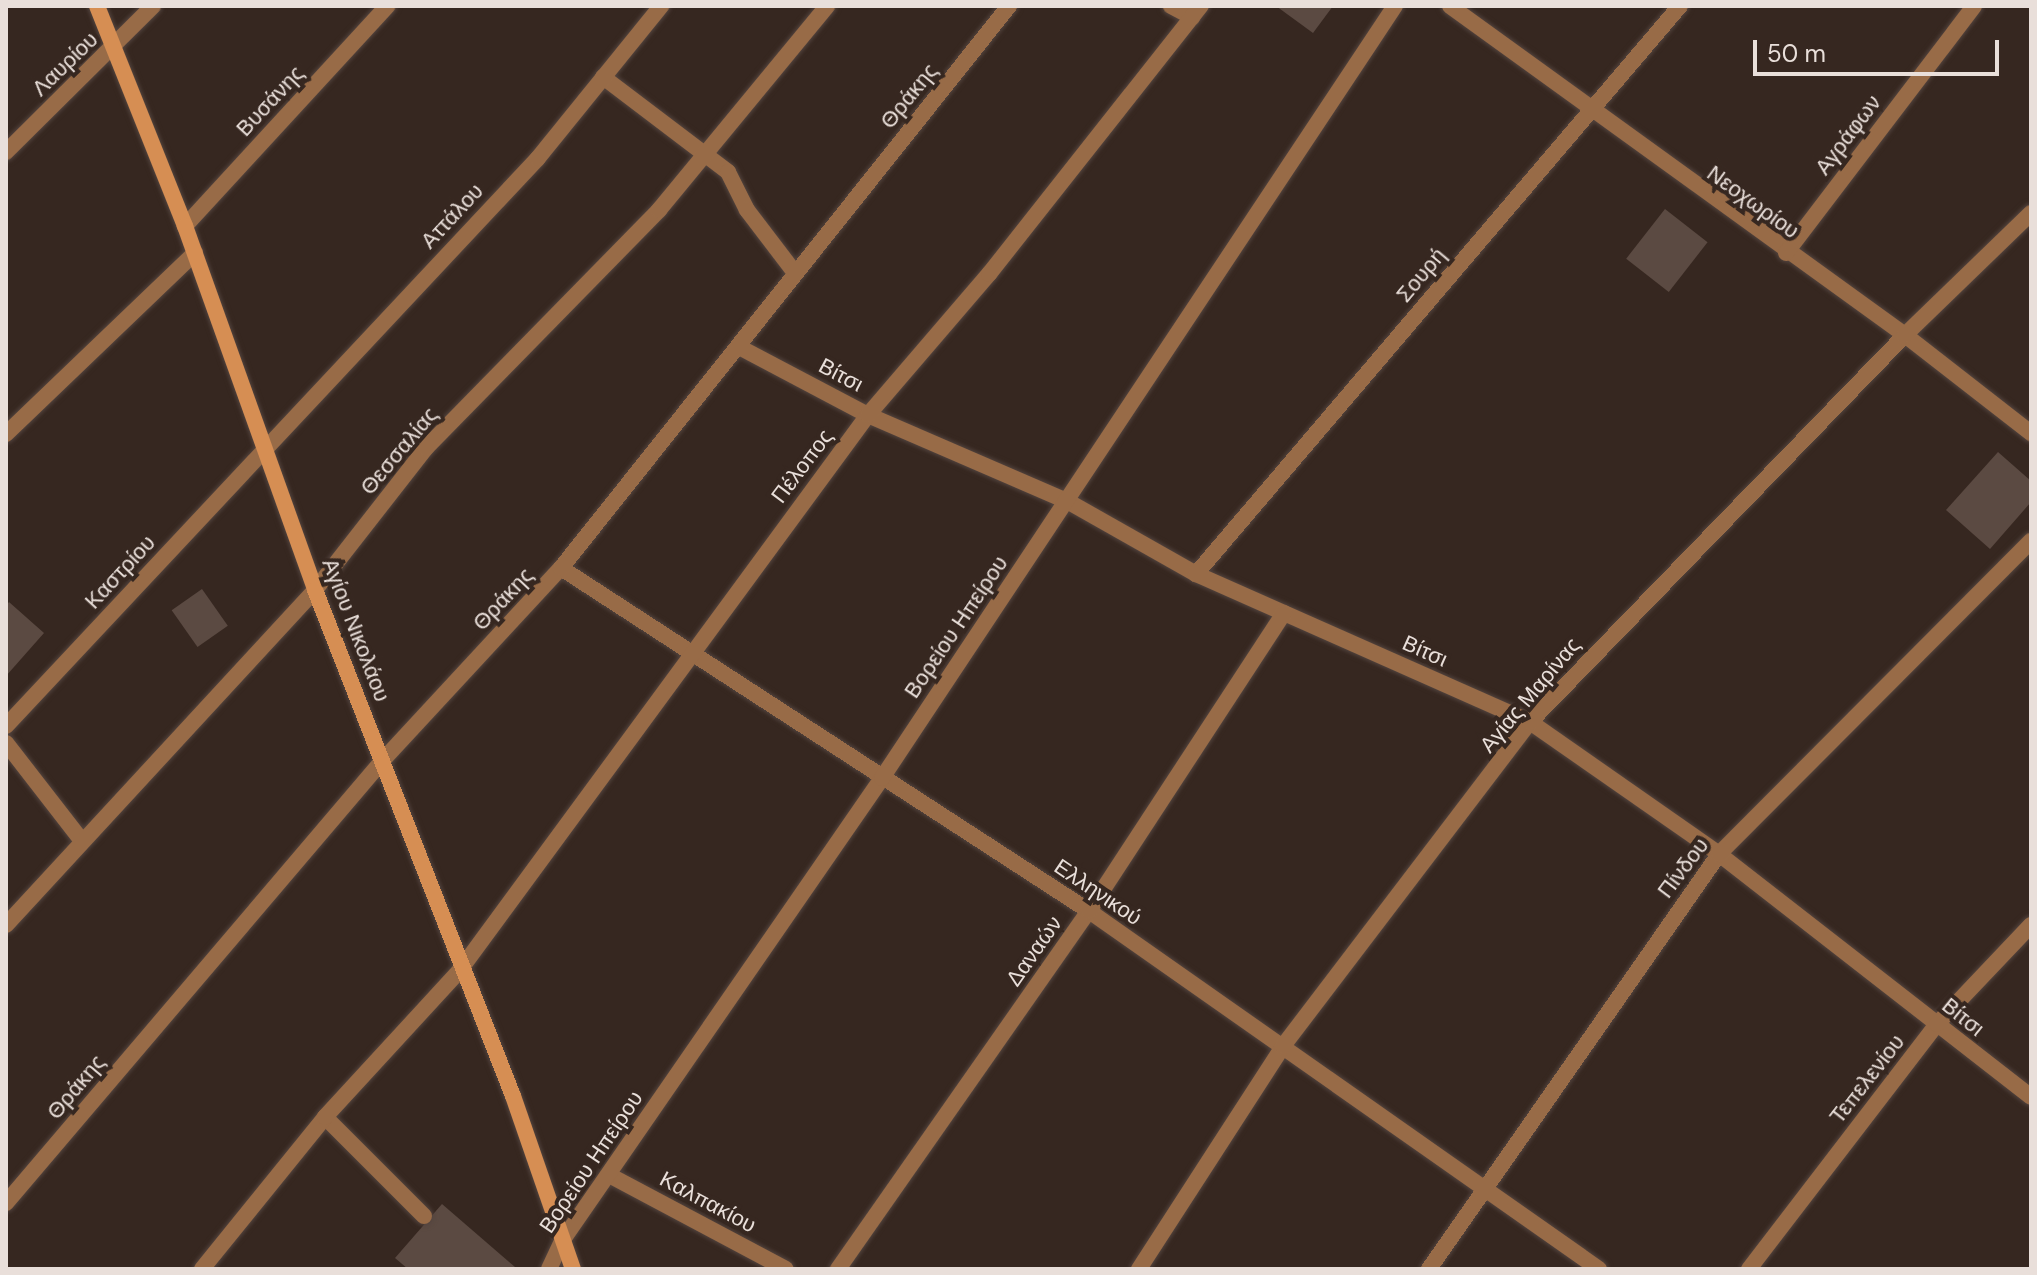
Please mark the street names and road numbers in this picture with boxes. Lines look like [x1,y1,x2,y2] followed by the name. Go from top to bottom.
[27,26,103,102] street label: Λαυρίου
[875,58,943,134] street label: Θράκης
[231,60,309,142] street label: Βυσάνης
[1809,90,1887,180] street label: Αγράφων
[1702,160,1804,244] street label: Νεοχωρίου
[415,178,489,254] street label: Αττάλου
[1391,243,1451,307] street label: Σουρή
[814,352,868,398] street label: Βίτσι
[355,402,443,500] street label: Θεσσαλίας
[766,424,838,508] street label: Πέλοπος
[79,530,161,614] street label: Καστρίου
[899,551,1013,703] street label: Βορείου Ηπείρου
[317,555,395,705] street label: Αγίου Νικολάου
[467,562,539,636] street label: Θράκης
[1398,630,1452,672] street label: Βίτσι
[1474,632,1586,758] street label: Αγίας Μαρίνας
[1652,833,1714,903] street label: Πίνδου
[1049,853,1147,931] street label: Ελληνικού
[1000,911,1068,991] street label: Δαναών
[1937,992,1989,1042] street label: Βίτσι
[1824,1029,1910,1129] street label: Τεπελενίου
[41,1049,111,1125] street label: Θράκης
[534,1086,648,1238] street label: Βορείου Ηπείρου
[655,1166,761,1238] street label: Καλπακίου

